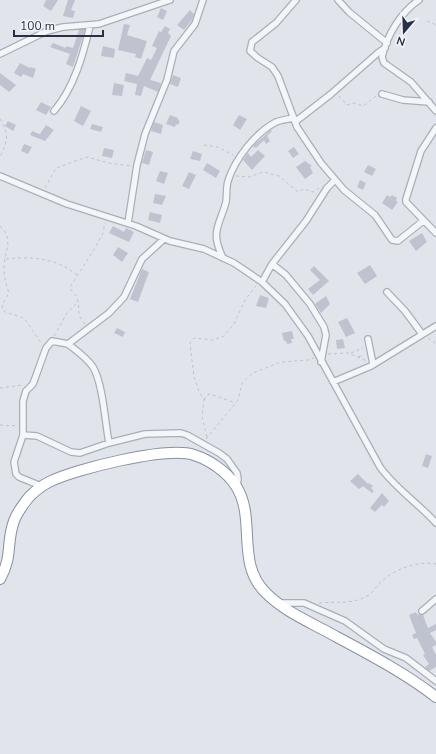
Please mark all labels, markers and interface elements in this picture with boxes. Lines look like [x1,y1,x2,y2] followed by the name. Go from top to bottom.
[14,12,103,38] scale bar
[384,12,424,52] north arrow
[20,18,55,34] text: 100 m
[395,33,407,49] text: N

